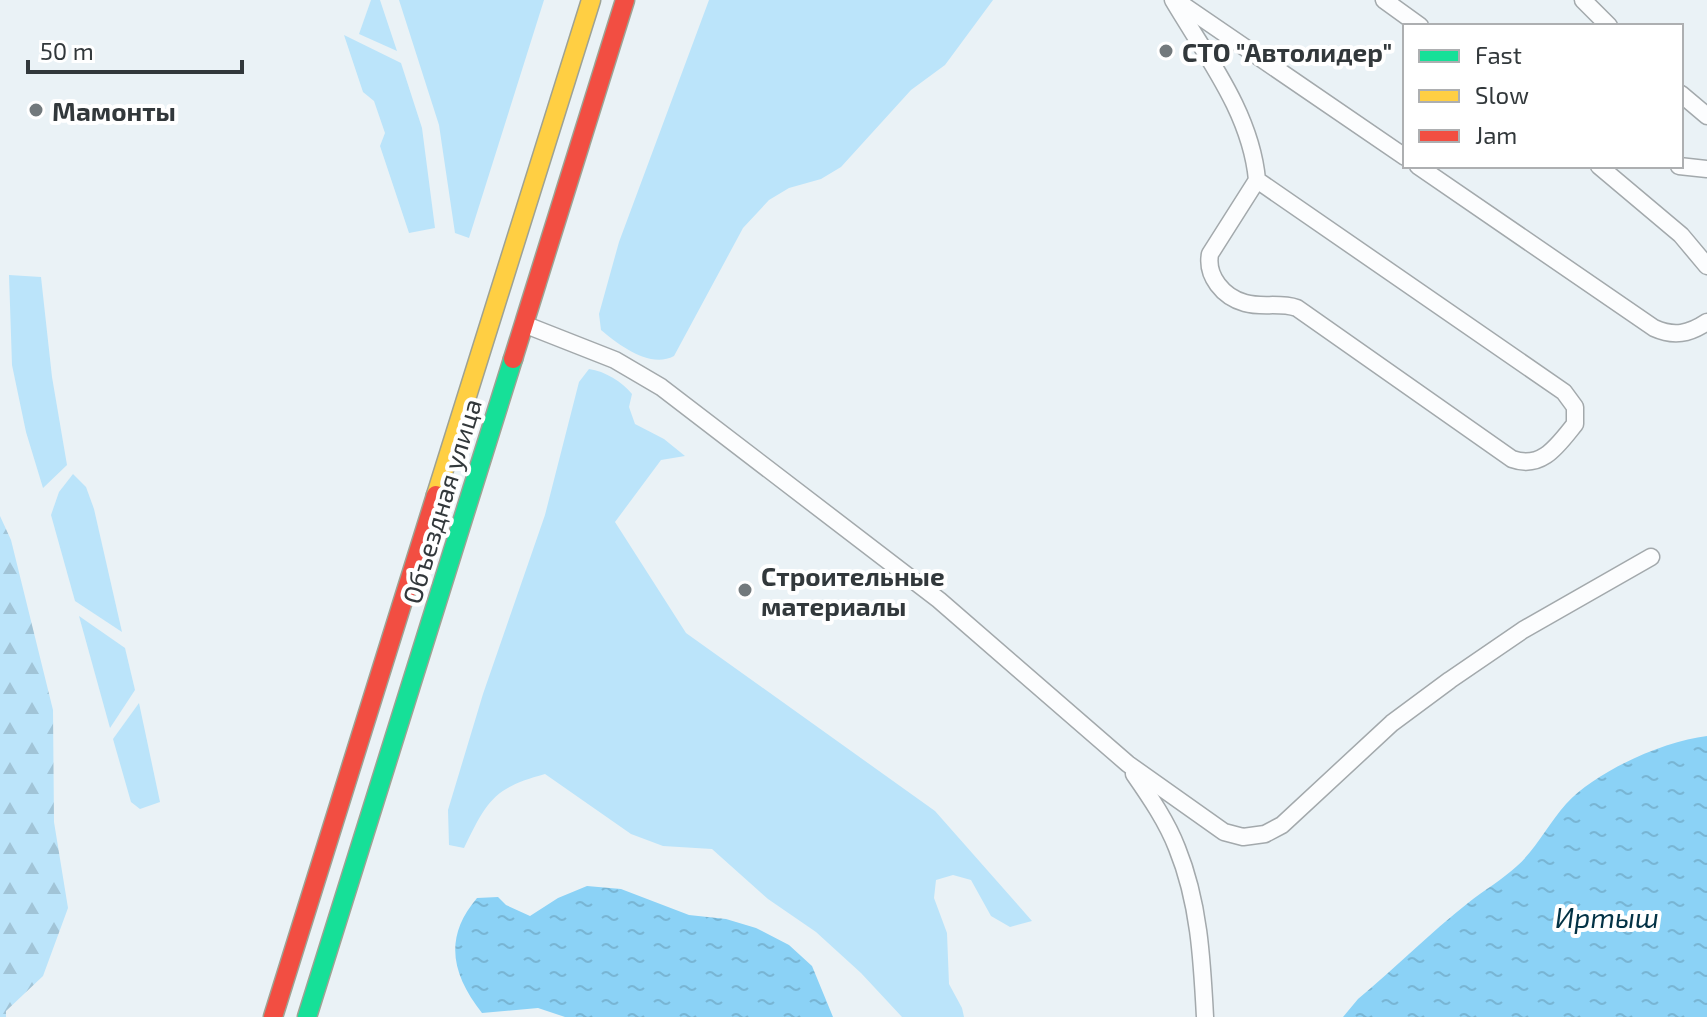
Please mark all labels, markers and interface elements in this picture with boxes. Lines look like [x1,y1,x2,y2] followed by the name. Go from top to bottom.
[28,24,242,74] scale bar
[1403,24,1683,168] legend
[40,36,94,65] text: 50 m
[1182,36,1392,67] place label: СТО "Автолидер"
[1475,40,1522,69] text: Fast
[1157,42,1175,60] marker: СТО "Автолидер"
[1475,80,1529,109] text: Slow
[52,95,176,126] place label: Мамонты
[27,101,45,119] marker: Мамонты
[1475,120,1517,149] text: Jam
[395,395,488,608] street label: Объездная улица
[761,560,945,621] place label: Строительные материалы
[736,581,754,599] marker: Строительные материалы
[1555,900,1659,934] water label: Иртыш

